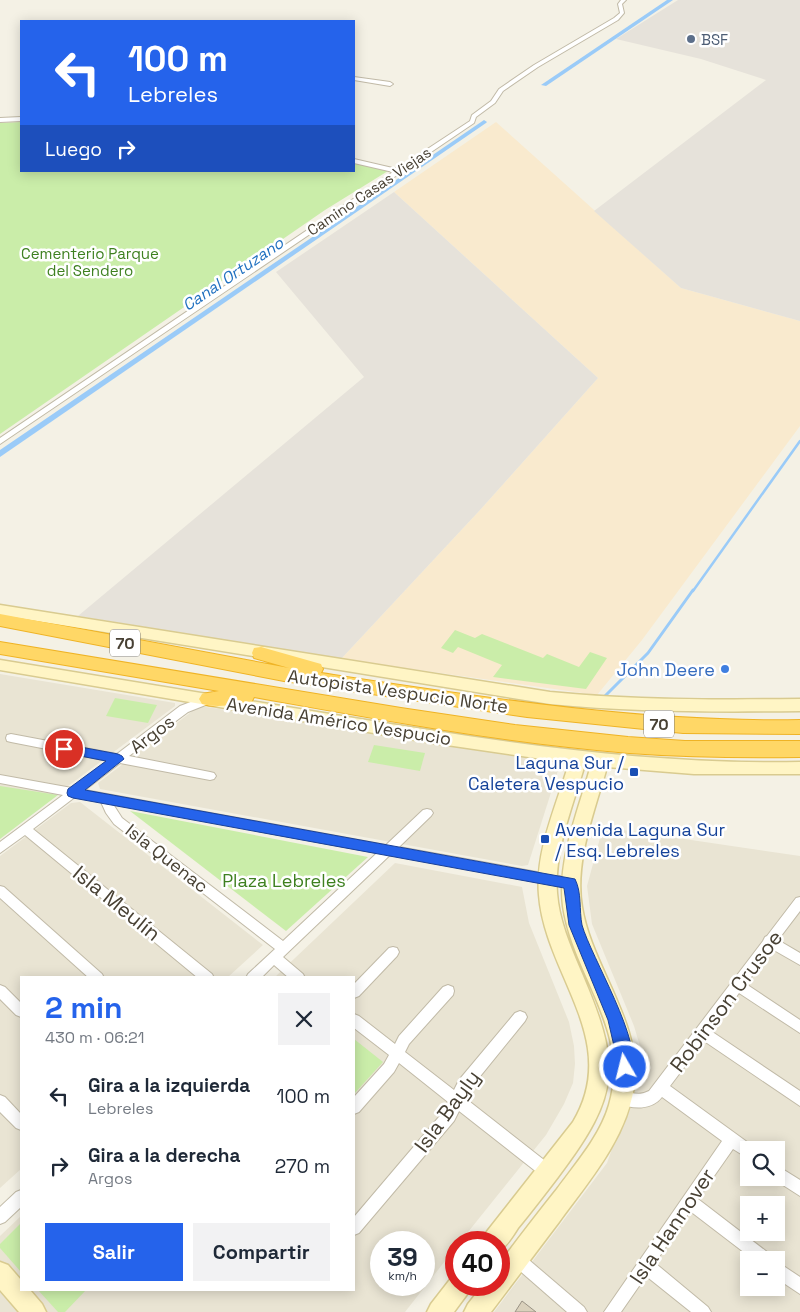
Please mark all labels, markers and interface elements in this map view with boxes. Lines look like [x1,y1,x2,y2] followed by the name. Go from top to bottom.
[701,30,728,49] place label: BSF
[685,33,697,45] marker: BSF
[128,37,228,81] text: 100 m
[45,40,110,105] icon: left
[128,80,218,108] text: Lebreles
[112,135,140,163] icon: right
[45,137,102,162] text: Luego
[303,142,435,240] street label: Camino Casas Viejas
[178,232,289,316] water label: Canal Ortuzano
[21,244,159,280] park label: Cementerio Parque del Sendero
[110,630,140,656] road number: 70
[617,658,715,681] place label: John Deere
[719,663,731,675] marker: John Deere
[286,664,510,718] street label: Autopista Vespucio Norte
[225,692,453,750] street label: Avenida Américo Vespucio
[125,710,179,758] street label: Argos
[644,711,674,738] road number: 70
[43,728,85,770] pin
[50,735,78,763] icon: arrive
[468,751,624,795] place label: Laguna Sur / Caletera Vespucio
[628,766,640,778] marker: Laguna Sur / Caletera Vespucio
[121,818,213,898] street label: Isla Quenac
[555,818,726,862] place label: Avenida Laguna Sur / Esq. Lebreles
[539,833,551,845] marker: Avenida Laguna Sur / Esq. Lebreles
[68,859,166,947] street label: Isla Meulín
[222,869,346,892] park label: Plaza Lebreles
[664,925,788,1077] street label: Robinson Crusoe
[45,988,123,1027] text: 2 min
[278,993,330,1045] button: close
[45,1027,144,1048] text: 430 m · 06:21
[598,1040,650,1092] position arrow
[408,1064,486,1158] street label: Isla Bayly
[88,1073,250,1098] text: Gira a la izquierda
[45,1082,73,1110] icon: left
[276,1084,330,1109] text: 100 m
[88,1098,154,1119] text: Lebreles
[740,1141,785,1296] map controls
[740,1141,785,1186] button: search
[88,1143,240,1168] text: Gira a la derecha
[45,1152,73,1180] icon: right
[275,1154,330,1179] text: 270 m
[623,1163,721,1289] street label: Isla Hannover
[88,1168,132,1189] text: Argos
[740,1196,785,1241] button: +
[45,1223,183,1281] button: Salir
[193,1223,330,1281] button: Compartir
[445,1231,510,1296] speed limit sign: 40
[387,1241,418,1273] text: 39
[740,1251,785,1296] button: −
[388,1268,417,1284] text: km/h

